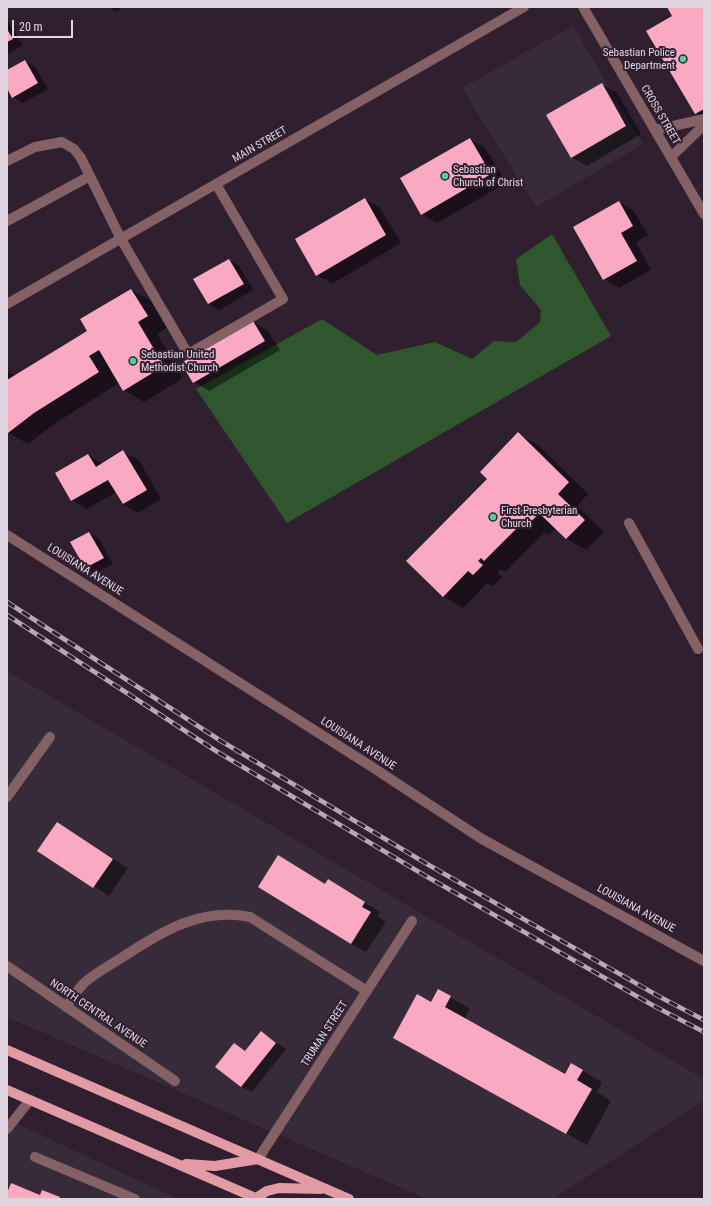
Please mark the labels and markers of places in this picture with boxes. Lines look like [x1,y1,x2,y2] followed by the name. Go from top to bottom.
[603,46,675,72] place label: Sebastian Police Department
[678,54,688,64] marker: Sebastian Police Department
[453,163,523,189] place label: Sebastian Church of Christ
[440,171,450,181] marker: Sebastian Church of Christ
[141,348,218,374] place label: Sebastian United Methodist Church
[128,356,138,366] marker: Sebastian United Methodist Church
[501,504,577,530] place label: First Presbyterian Church
[488,512,498,522] marker: First Presbyterian Church

